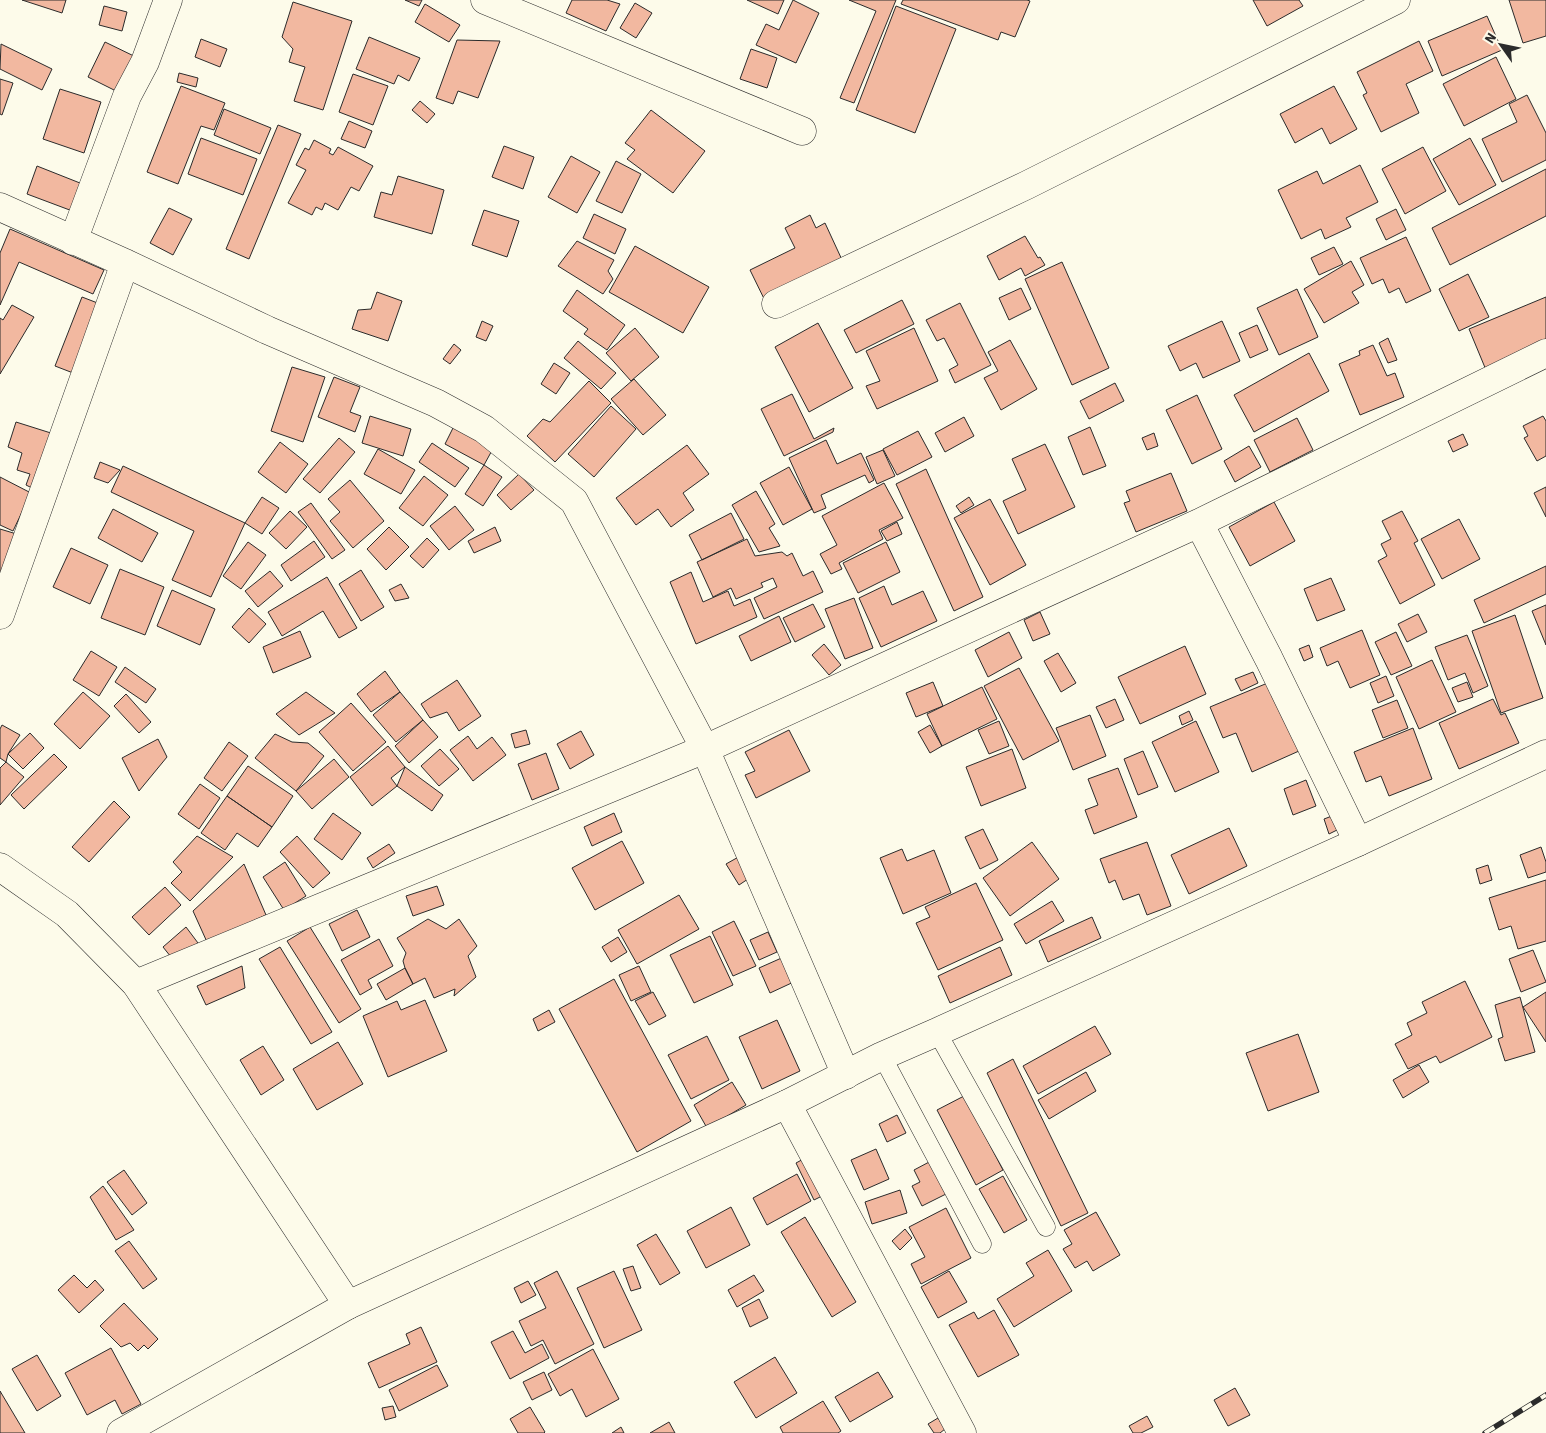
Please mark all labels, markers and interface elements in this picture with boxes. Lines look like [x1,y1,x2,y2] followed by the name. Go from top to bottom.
[1476,20,1526,70] north arrow
[1480,29,1502,48] text: N

